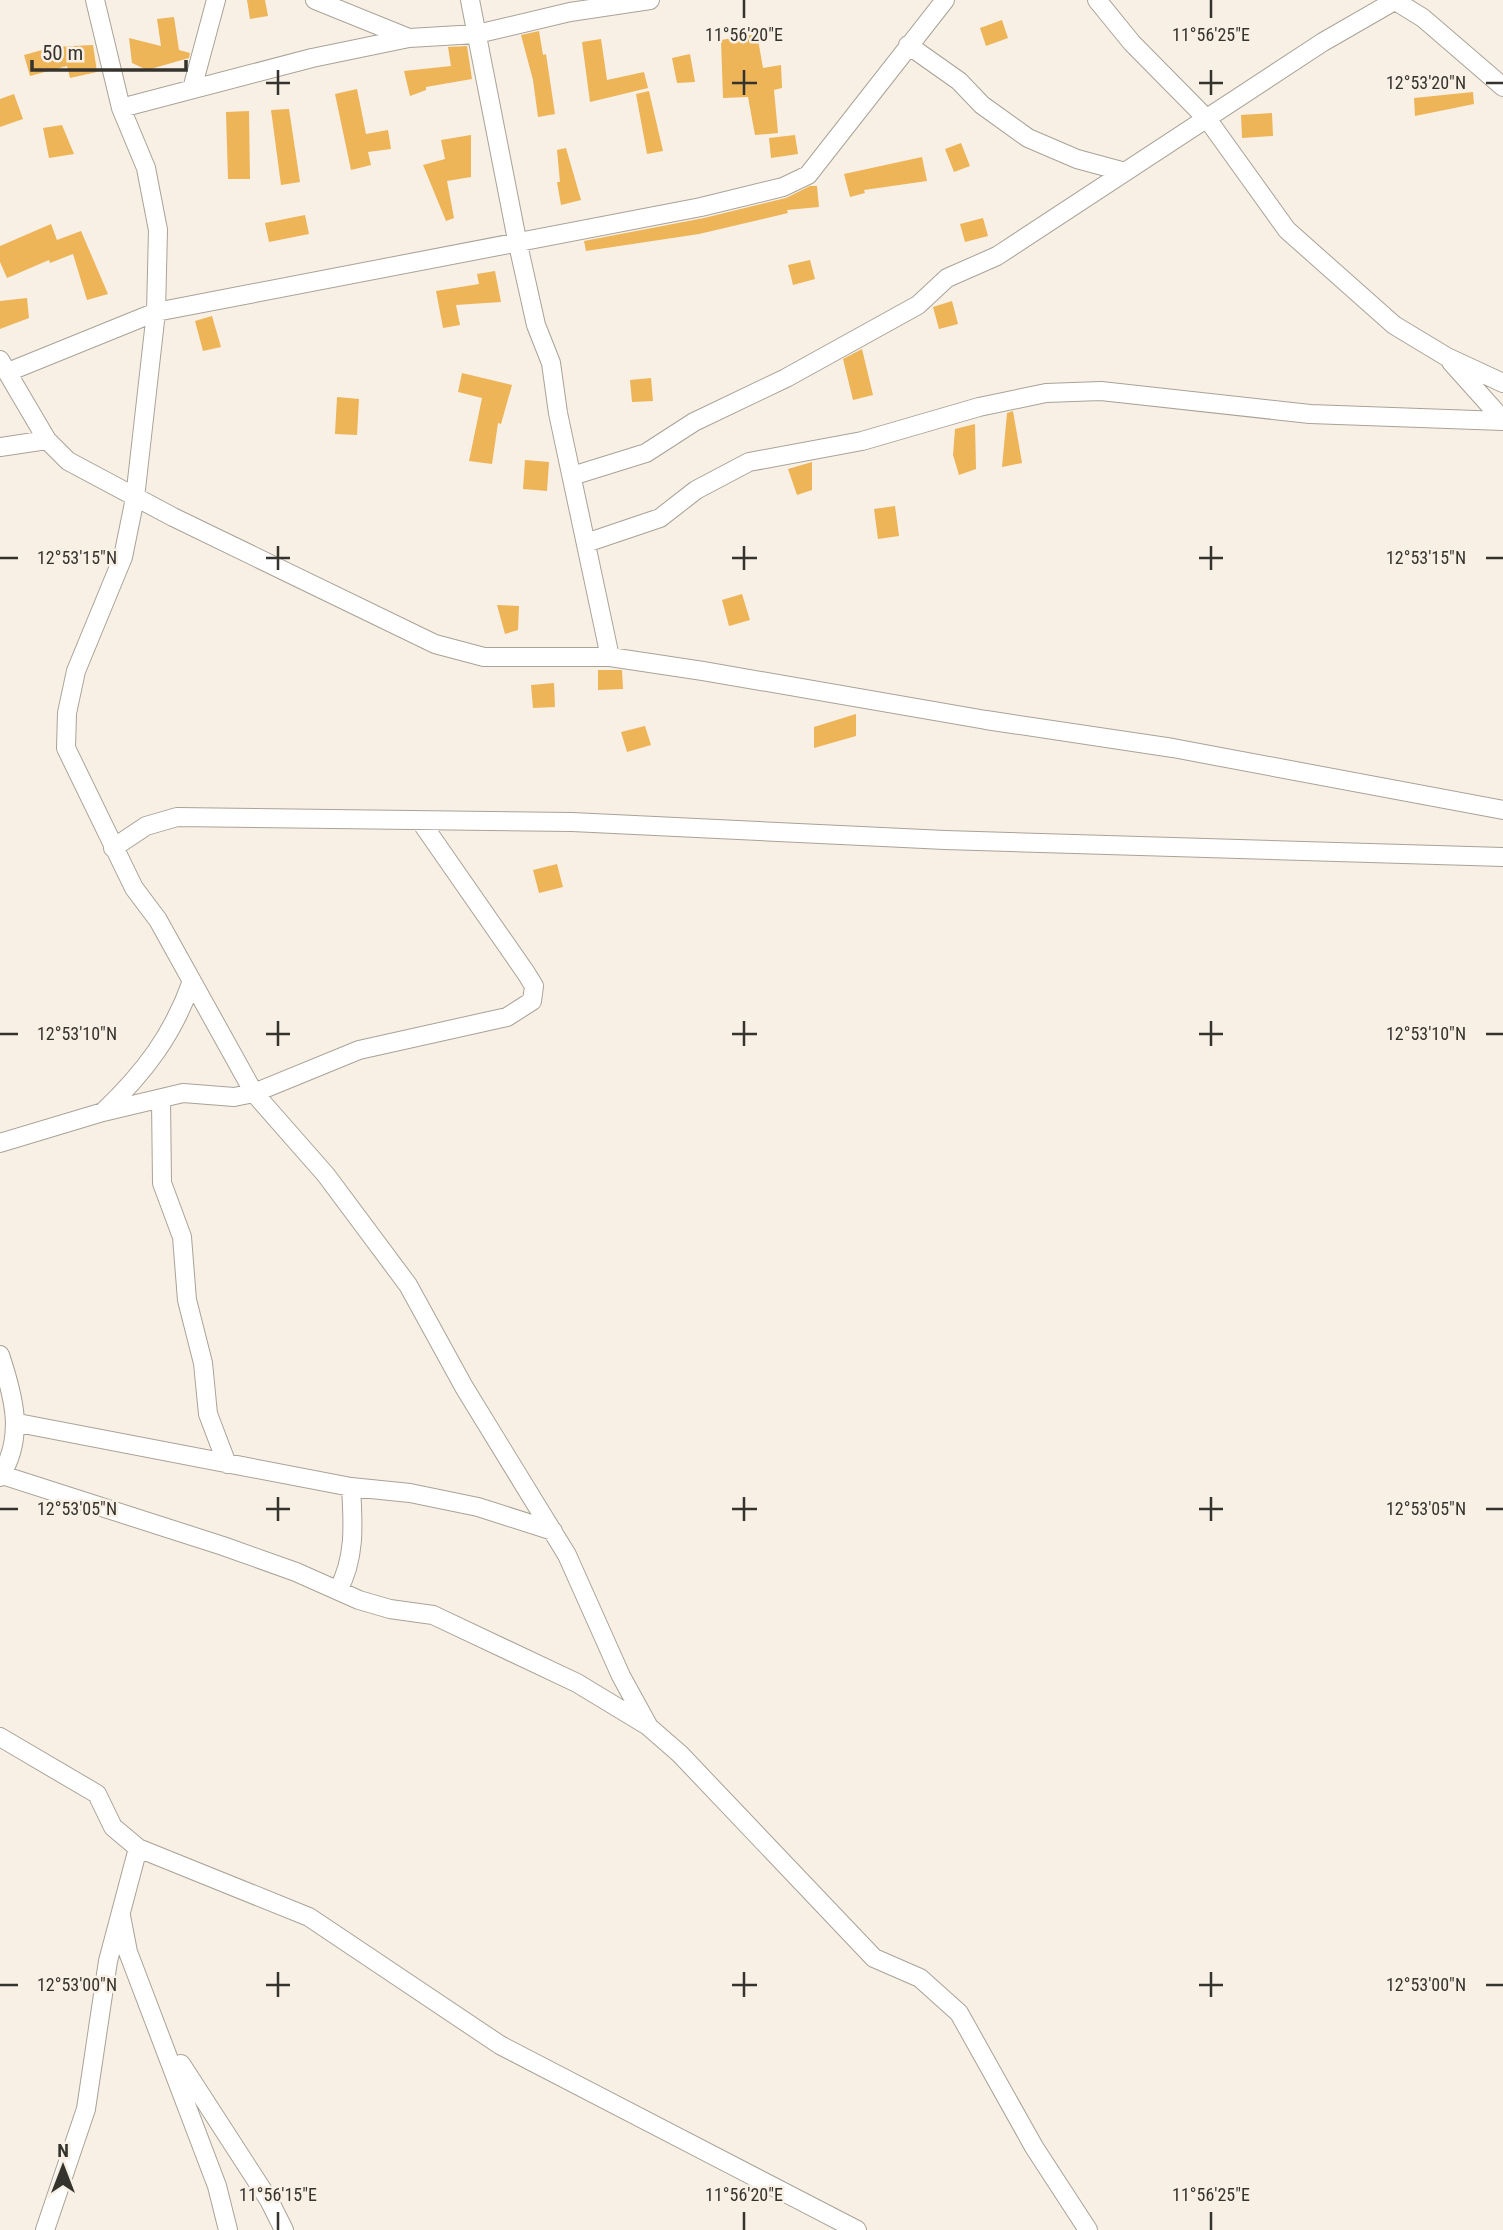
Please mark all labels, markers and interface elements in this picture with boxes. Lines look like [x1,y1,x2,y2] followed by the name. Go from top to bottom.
[705,24,783,45] text: 11°56'20"E
[1172,24,1250,45] text: 11°56'25"E
[32,28,186,72] scale bar
[42,41,83,65] text: 50 m
[1386,72,1466,93] text: 12°53'20"N
[37,547,117,568] text: 12°53'15"N
[1386,547,1466,568] text: 12°53'15"N
[37,1023,117,1044] text: 12°53'10"N
[1386,1023,1466,1044] text: 12°53'10"N
[37,1498,117,1519] text: 12°53'05"N
[1386,1498,1466,1519] text: 12°53'05"N
[37,1974,117,1995] text: 12°53'00"N
[1386,1974,1466,1995] text: 12°53'00"N
[28,2132,98,2202] north arrow
[57,2139,69,2162] text: N
[239,2184,317,2205] text: 11°56'15"E
[705,2184,783,2205] text: 11°56'20"E
[1172,2184,1250,2205] text: 11°56'25"E

